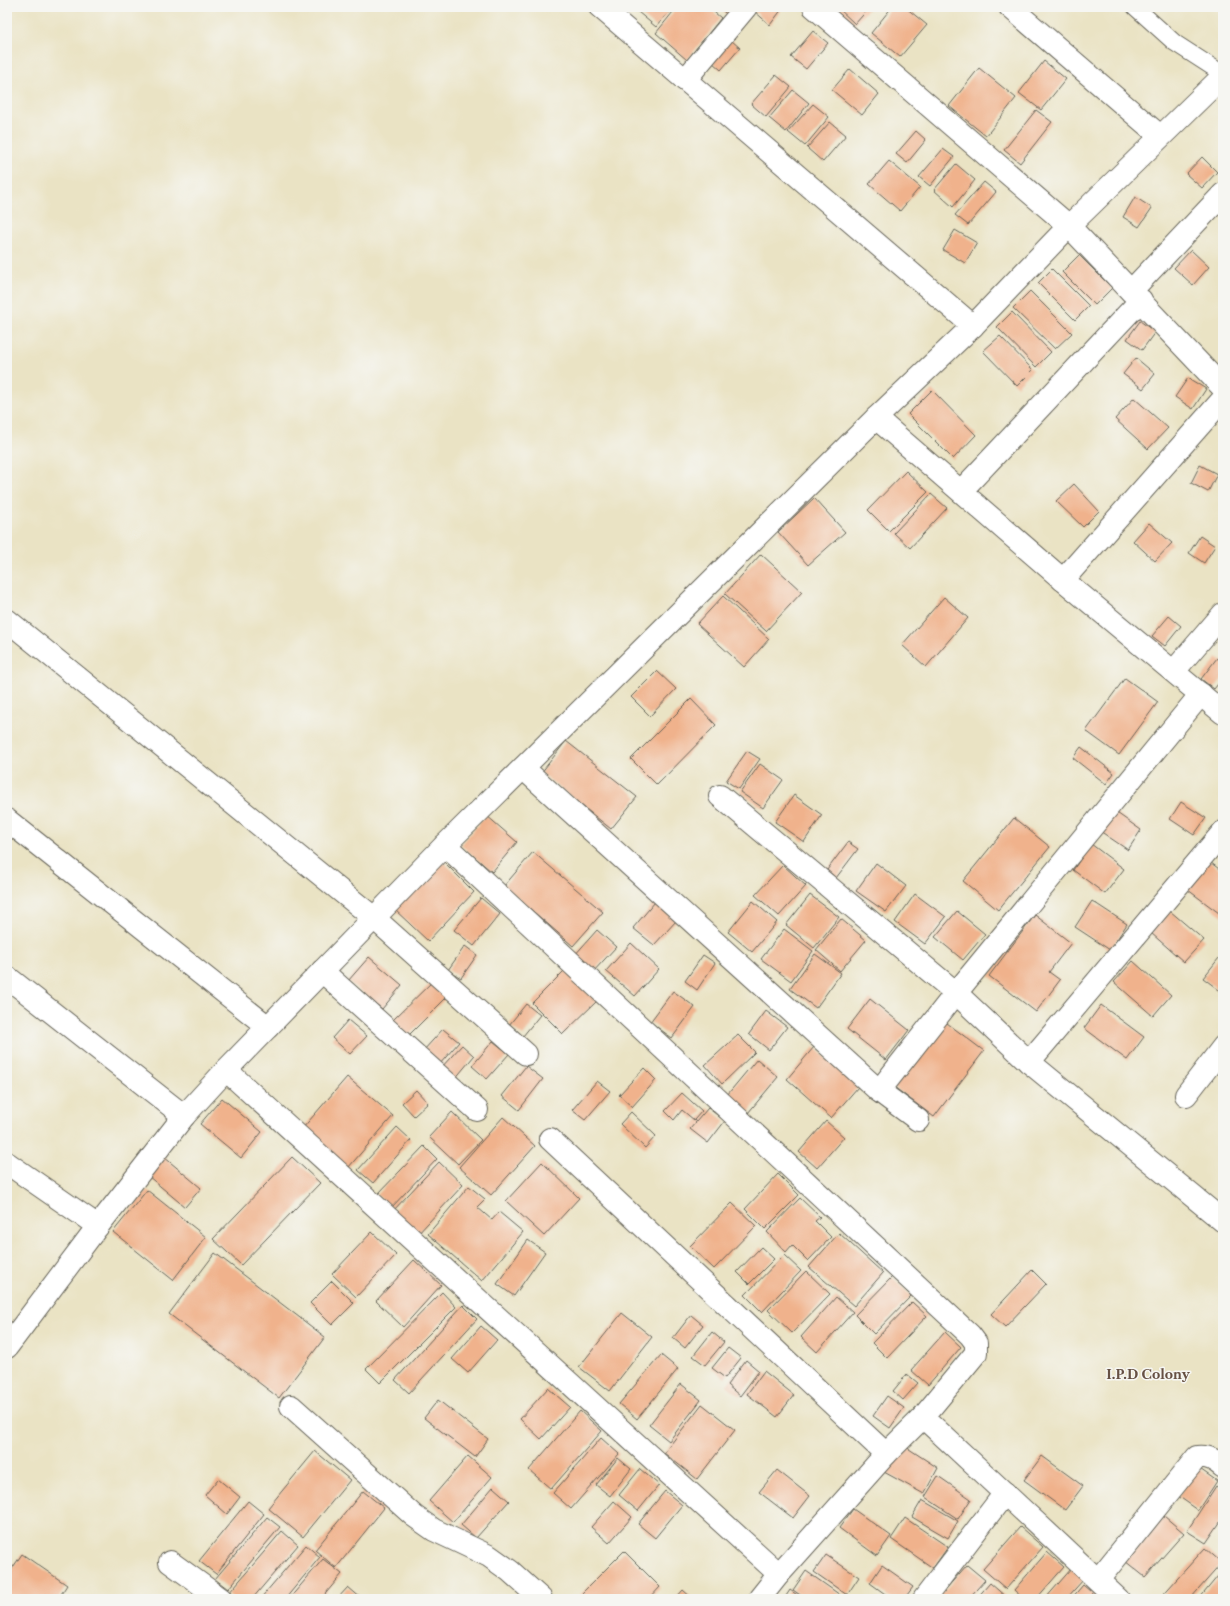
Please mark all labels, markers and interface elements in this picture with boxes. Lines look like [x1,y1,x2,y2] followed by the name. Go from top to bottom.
[1106,1366,1191,1382] district label: I.P.D Colony

